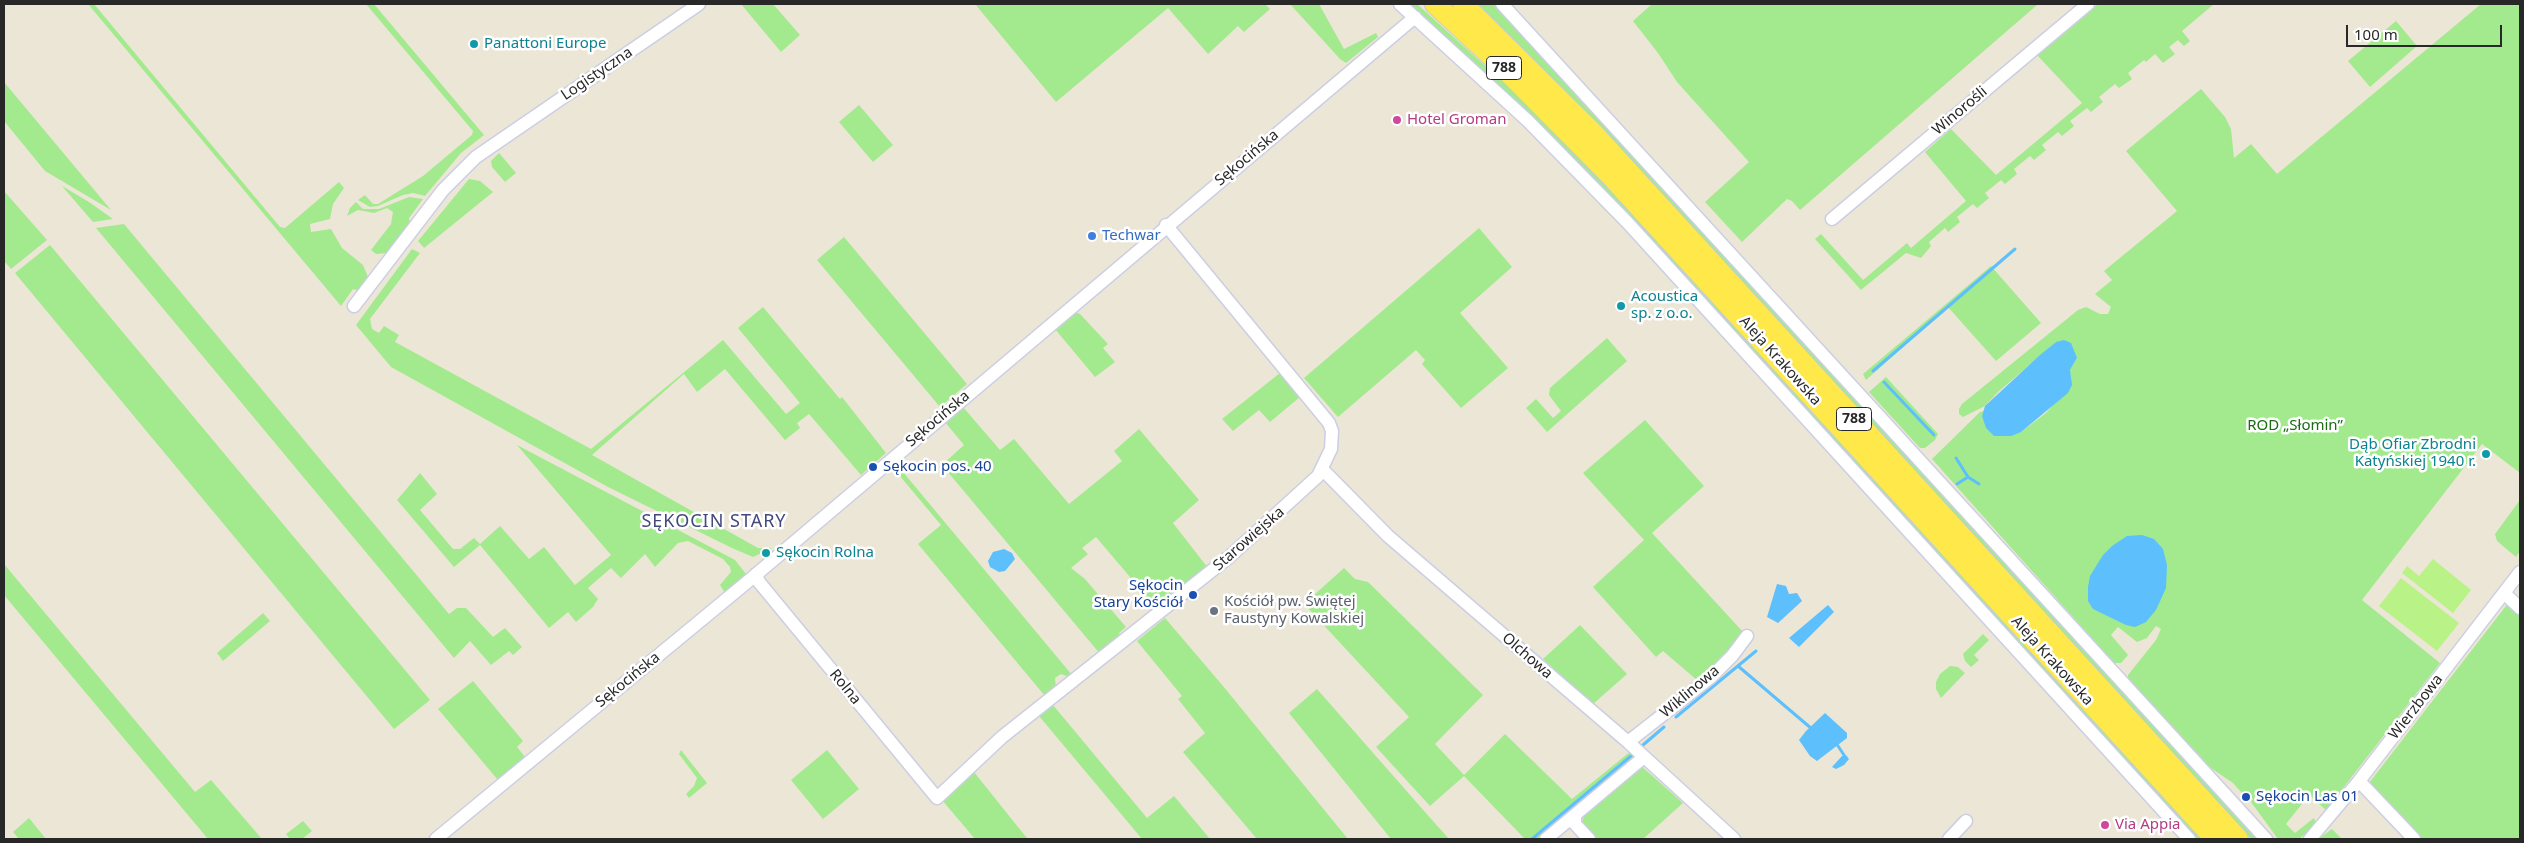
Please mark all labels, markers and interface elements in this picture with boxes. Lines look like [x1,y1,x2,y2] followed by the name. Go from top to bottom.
[2349,15,2505,47] scale bar
[2354,24,2398,44] text: 100 m
[484,35,606,53] place label: Panattoni Europe
[468,38,480,50] marker: Panattoni Europe
[558,44,636,104] street label: Logistyczna
[1486,56,1522,80] road number: 788
[1929,83,1991,139] street label: Winorośli
[1407,111,1506,129] place label: Hotel Groman
[1391,114,1403,126] marker: Hotel Groman
[1211,126,1283,190] street label: Sękocińska
[1102,227,1161,245] place label: Techwar
[1086,230,1098,242] marker: Techwar
[1631,288,1698,323] place label: Acoustica sp. z o.o.
[1615,300,1627,312] marker: Acoustica sp. z o.o.
[1735,313,1825,409] street label: Aleja Krakowska
[902,387,974,451] street label: Sękocińska
[1836,408,1872,430] road number: 788
[2247,417,2343,435] park label: ROD „Słomin”
[2349,436,2476,471] place label: Dąb Ofiar Zbrodni Katyńskiej 1940 r.
[2480,448,2492,460] marker: Dąb Ofiar Zbrodni Katyńskiej 1940 r.
[883,458,992,476] place label: Sękocin pos. 40
[867,461,879,473] marker: Sękocin pos. 40
[1210,503,1288,575] street label: Starowiejska
[640,511,788,533] district label: SĘKOCIN STARY
[776,544,874,562] place label: Sękocin Rolna
[760,547,772,559] marker: Sękocin Rolna
[1094,577,1183,612] place label: Sękocin Stary Kościół
[1187,589,1199,601] marker: Sękocin Stary Kościół
[1224,593,1364,628] place label: Kościół pw. Świętej Faustyny Kowalskiej
[1208,605,1220,617] marker: Kościół pw. Świętej Faustyny Kowalskiej
[2007,613,2097,709] street label: Aleja Krakowska
[1498,629,1556,683] street label: Olchowa
[592,649,664,711] street label: Sękocińska
[1657,662,1723,722] street label: Wiklinowa
[825,666,865,708] street label: Rolna
[2385,671,2447,743] street label: Wierzbowa
[2256,788,2359,806] place label: Sękocin Las 01
[2240,791,2252,803] marker: Sękocin Las 01
[2115,816,2181,834] place label: Via Appia
[2099,819,2111,831] marker: Via Appia

